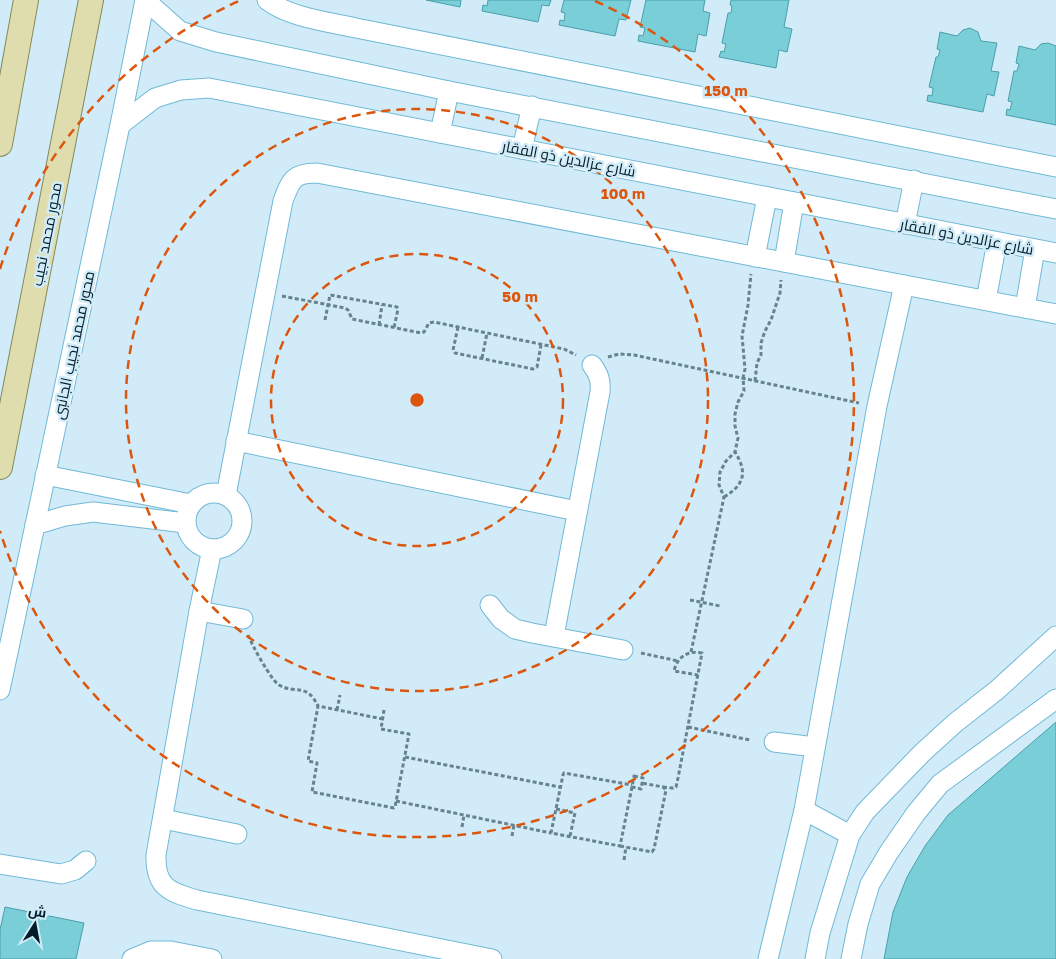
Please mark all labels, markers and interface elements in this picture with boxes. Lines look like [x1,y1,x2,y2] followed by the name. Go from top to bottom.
[704,81,748,99] text: 150 m
[499,136,637,183] street label: شارع عزالدين ذو الفقار
[27,181,66,288] street label: محور محمد نجيب
[601,184,645,202] text: 100 m
[897,214,1035,261] street label: شارع عزالدين ذو الفقار
[48,269,99,421] street label: محور محمد نجيب الجانبى
[502,287,538,305] text: 50 m
[408,391,426,409] centre of rings
[10,899,60,949] north arrow
[27,901,48,922] text: ش

